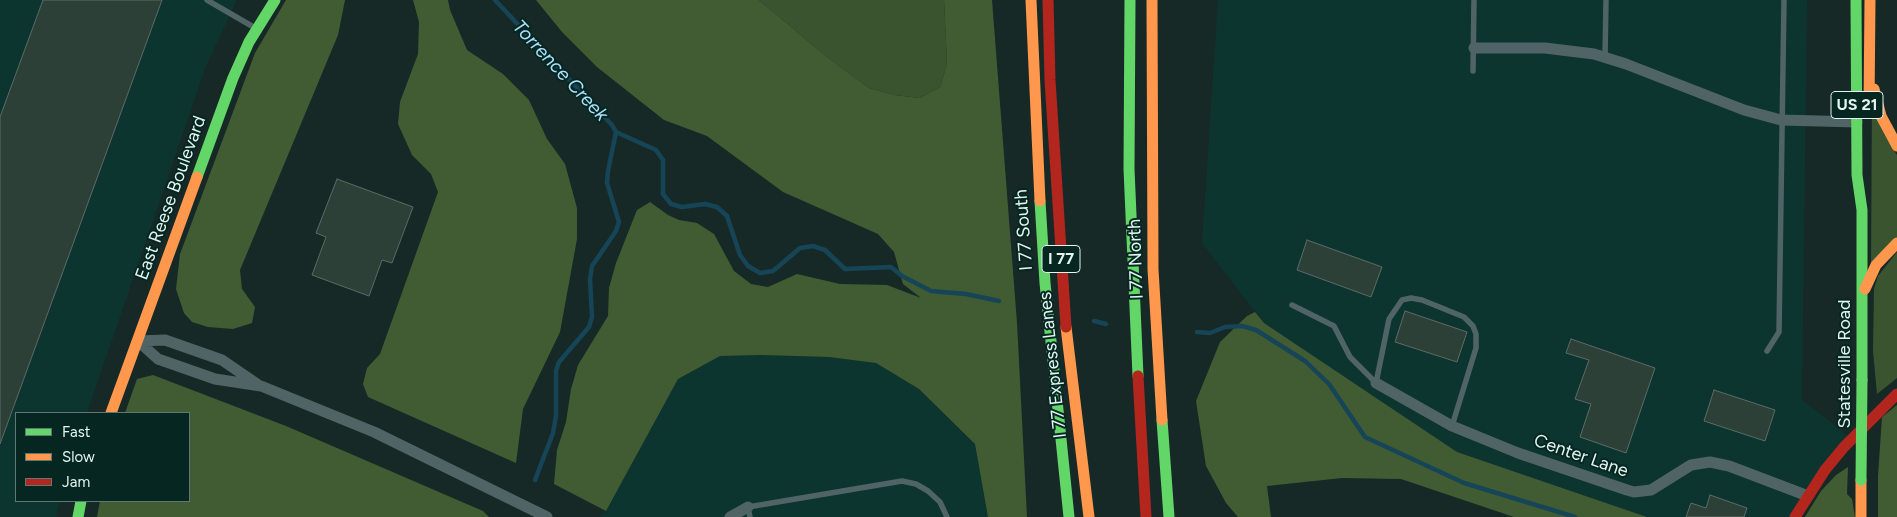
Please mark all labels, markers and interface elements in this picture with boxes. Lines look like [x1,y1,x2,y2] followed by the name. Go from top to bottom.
[507,16,613,126] water label: Torrence Creek
[1831,92,1883,118] road number: US 21
[131,113,211,283] street label: East Reese Boulevard
[1010,189,1038,271] street label: I 77 South
[1124,218,1148,300] street label: I 77 North
[1042,245,1080,272] road number: I 77
[1035,291,1071,439] street label: I 77 Express Lanes
[1834,299,1856,429] street label: Statesville Road
[15,412,190,502] legend
[62,423,90,441] text: Fast
[1531,430,1631,482] street label: Center Lane
[62,448,95,466] text: Slow
[62,473,90,491] text: Jam

